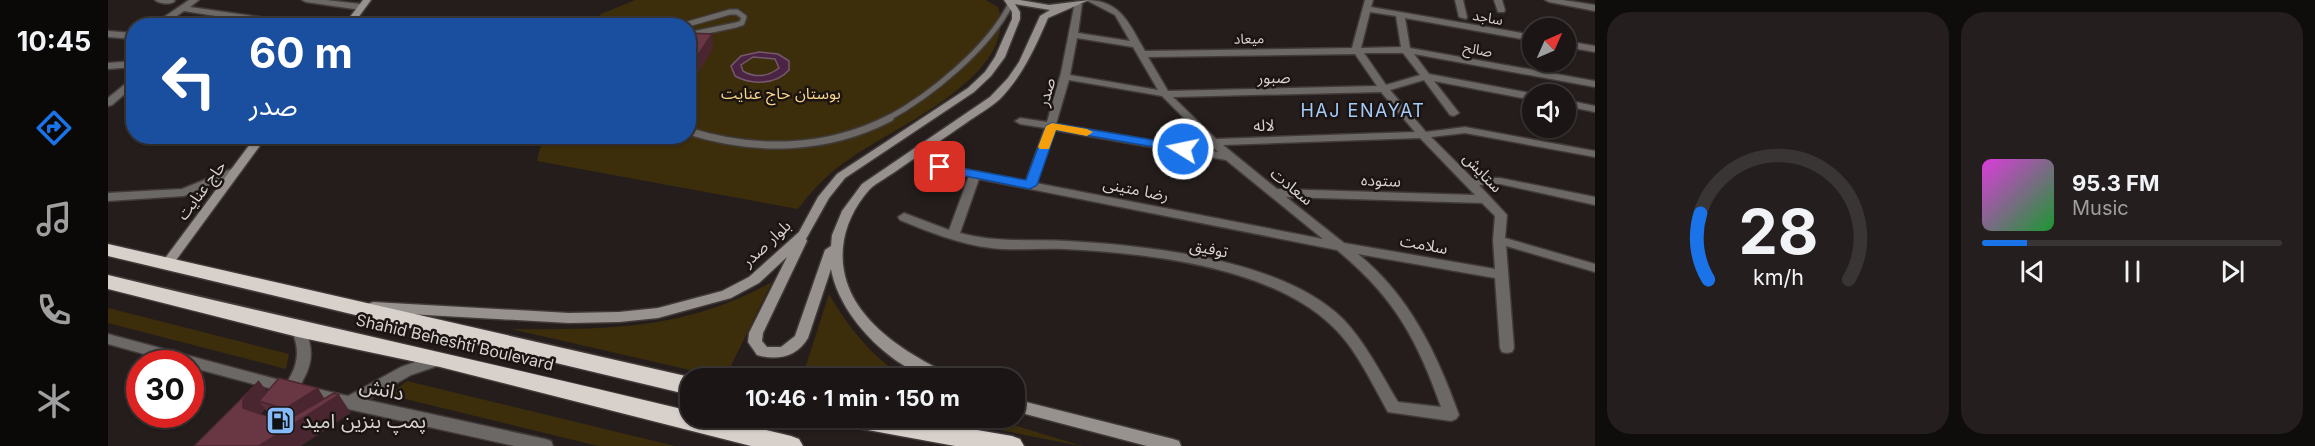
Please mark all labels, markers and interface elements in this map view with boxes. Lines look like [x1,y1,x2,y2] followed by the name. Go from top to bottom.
[1471,6,1505,28] street label: ساجد
[1522,18,1576,72] north arrow
[1522,18,1576,138] map controls
[17,25,91,58] text: 10:45
[249,27,353,78] text: 60 m
[1234,29,1264,47] street label: میعاد
[1462,38,1494,63] street label: صالح
[150,42,228,120] icon: left
[1256,67,1291,87] street label: صبور
[1032,75,1059,109] street label: صدر
[721,83,841,106] park label: بوستان حاج عنایت
[1522,84,1576,138] button: sound
[249,89,298,122] text: صدر
[1300,100,1426,121] district label: HAJ ENAYAT
[33,107,75,149] icon: directions
[1253,115,1275,135] street label: لاله
[1151,117,1215,181] position arrow
[914,141,965,192] pin
[1459,148,1507,196] street label: ستایش
[923,150,956,183] icon: arrive
[172,156,232,225] street label: حاج عنایت
[1267,163,1317,209] street label: سعادت
[1361,169,1401,191] street label: ستوده
[2072,170,2160,196] text: 95.3 FM
[1101,173,1171,205] street label: رضا متینی
[1738,194,1818,269] text: 28
[2072,196,2129,220] text: Music
[33,198,75,240] icon: music
[737,215,795,271] street label: بلوار صدر
[1399,230,1449,258] street label: سلامت
[1188,235,1230,263] street label: توفیق
[2016,255,2049,288] icon: previous
[2116,255,2149,288] icon: pause
[2216,255,2249,288] icon: next
[1753,264,1803,290] text: km/h
[33,289,75,331] icon: phone
[354,310,556,374] street label: Shahid Beheshti Boulevard
[126,350,204,428] speed limit sign: 30
[357,373,407,405] street label: دانش
[33,380,75,422] icon: climate
[745,385,960,411] text: 10:46 · 1 min · 150 m
[265,405,297,437] fuel station icon: پمپ بنزین امید
[302,409,426,435] place label: پمپ بنزین امید

